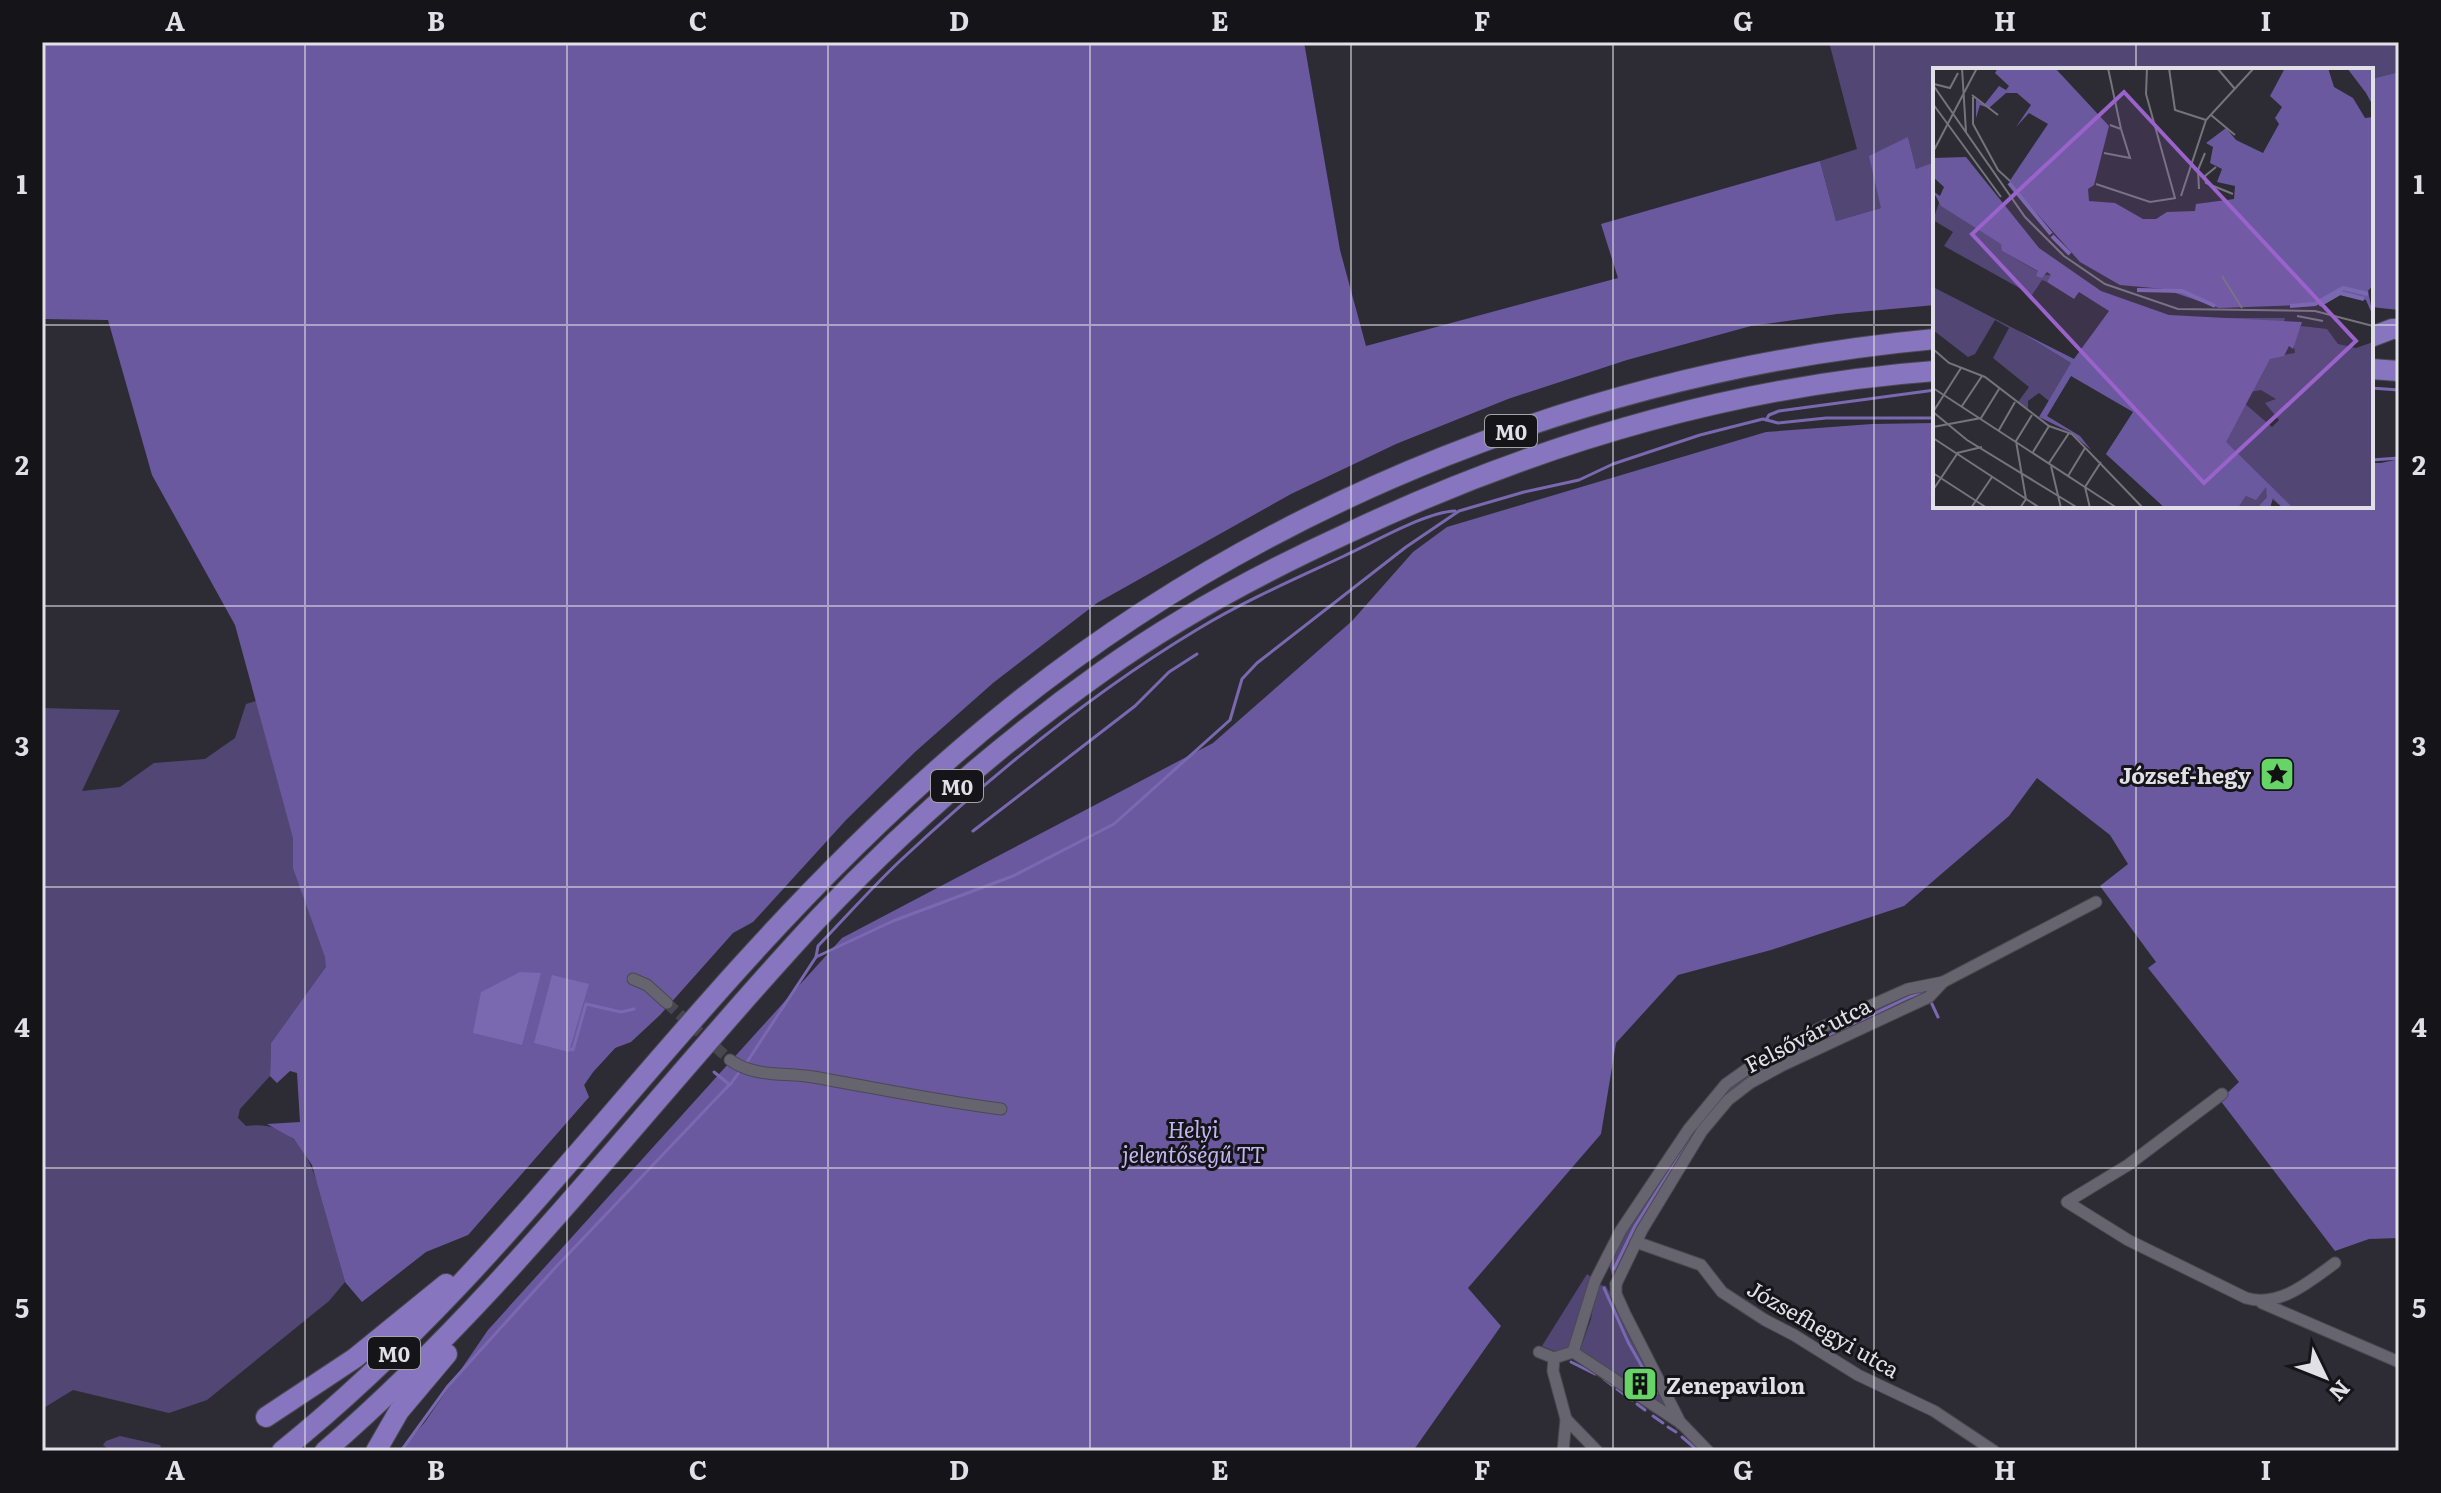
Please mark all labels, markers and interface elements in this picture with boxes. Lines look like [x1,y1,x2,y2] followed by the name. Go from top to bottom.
[165,0,185,39] text: A
[427,0,445,39] text: B
[689,0,707,39] text: C
[949,0,969,39] text: D
[1211,0,1229,39] text: E
[1474,0,1490,39] text: F
[1733,0,1753,39] text: G
[1994,0,2016,39] text: H
[2261,0,2271,39] text: I
[1933,68,2373,508] inset map
[17,163,28,202] text: 1
[2414,163,2425,202] text: 1
[1485,415,1537,447] road number: M0
[15,444,29,483] text: 2
[2412,444,2426,483] text: 2
[15,725,29,764] text: 3
[2412,725,2426,764] text: 3
[2258,755,2296,793] place icon: József-hegy
[2119,758,2252,791] place label: József-hegy
[931,770,983,802] road number: M0
[1738,988,1876,1080] street label: Felsővár utca
[14,1006,30,1045] text: 4
[2411,1006,2427,1045] text: 4
[1121,1112,1264,1170] park label: Helyi jelentőségű TT
[1742,1271,1906,1385] street label: Józsefhegyi utca
[15,1287,29,1326] text: 5
[2412,1287,2426,1326] text: 5
[368,1337,420,1369] road number: M0
[2285,1337,2365,1417] north arrow
[1621,1365,1659,1403] building icon: Zenepavilon
[1666,1368,1805,1401] place label: Zenepavilon
[2322,1374,2359,1410] text: N
[165,1449,185,1488] text: A
[427,1449,445,1488] text: B
[689,1449,707,1488] text: C
[949,1449,969,1488] text: D
[1211,1449,1229,1488] text: E
[1474,1449,1490,1488] text: F
[1733,1449,1753,1488] text: G
[1994,1449,2016,1488] text: H
[2261,1449,2271,1488] text: I

